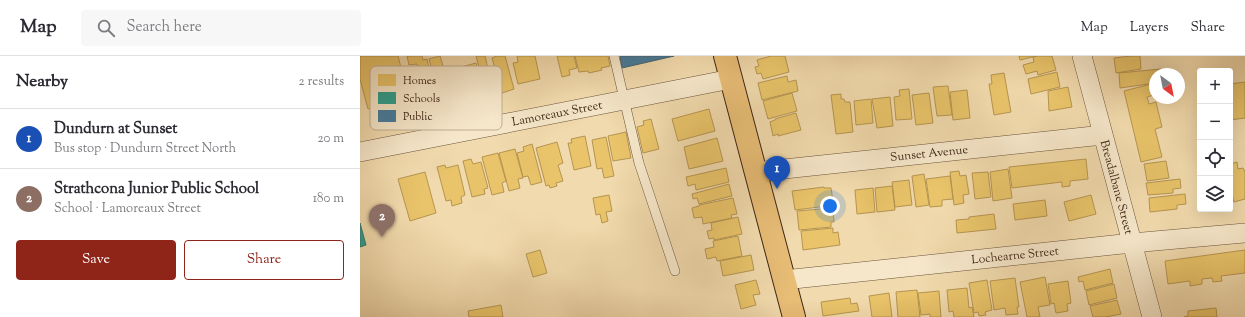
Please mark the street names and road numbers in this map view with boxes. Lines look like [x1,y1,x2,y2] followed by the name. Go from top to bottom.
[511,96,604,132] street label: Lamoreaux Street
[1095,138,1137,236] street label: Breadalbane Street
[889,141,969,167] street label: Sunset Avenue
[971,242,1060,270] street label: Lochearne Street

